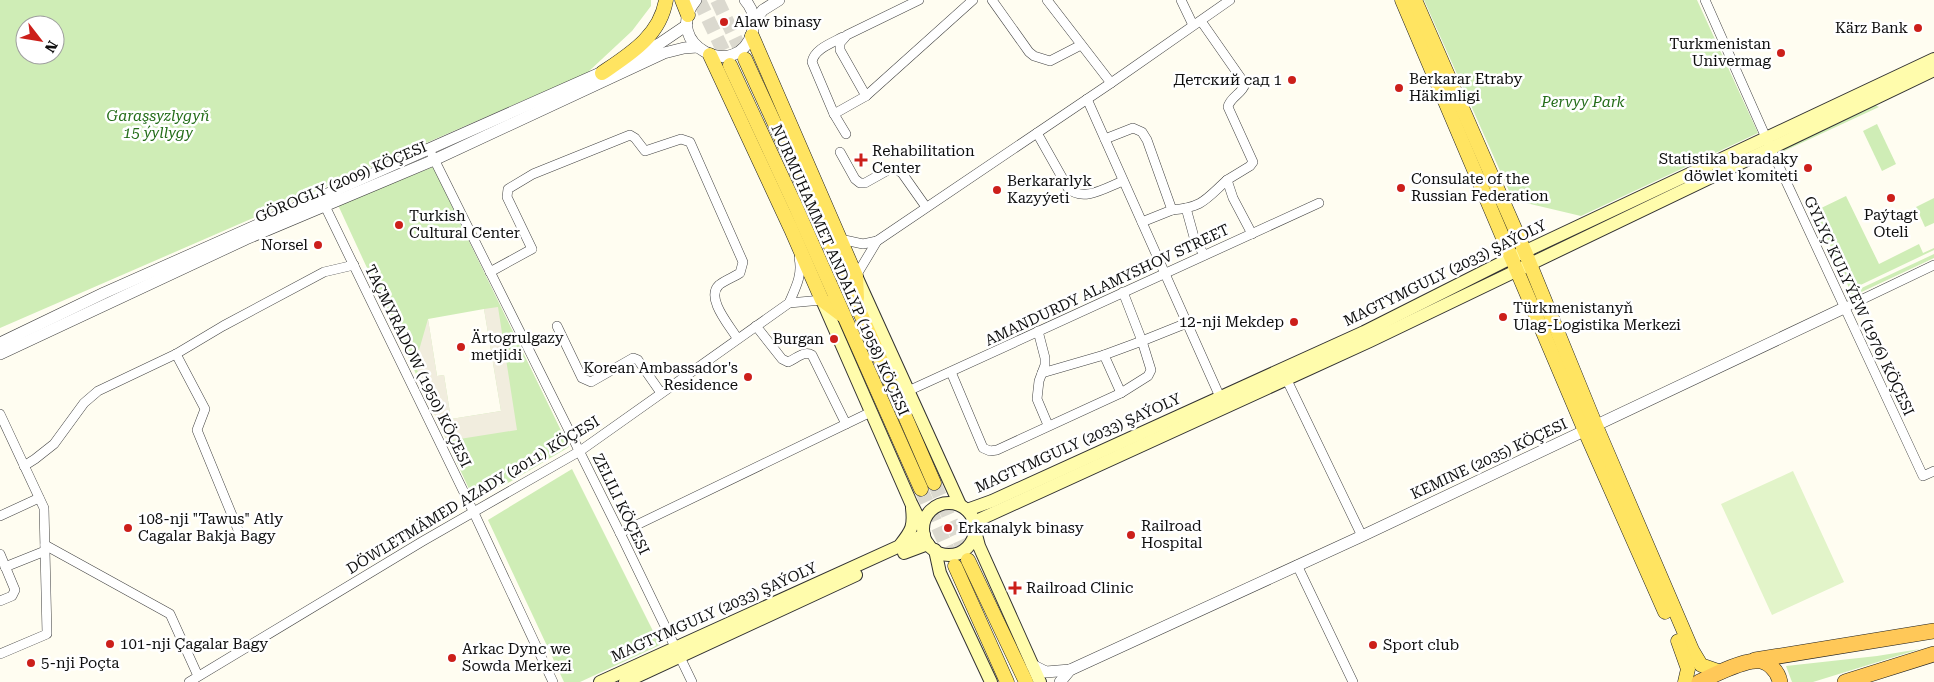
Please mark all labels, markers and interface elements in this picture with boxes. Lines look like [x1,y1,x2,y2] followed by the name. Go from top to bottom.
[734,13,822,31] place label: Alaw binasy
[15,15,65,65] north arrow
[718,16,730,28] marker: Alaw binasy
[1835,19,1908,37] place label: Kärz Bank
[1912,22,1924,34] marker: Kärz Bank
[1669,35,1771,70] place label: Turkmenistan Univermag
[41,38,61,56] text: N
[1775,47,1787,59] marker: Turkmenistan Univermag
[1409,70,1522,105] place label: Berkarar Etraby Häkimligi
[1173,71,1282,89] place label: Детский сад 1
[1286,74,1298,86] marker: Детский сад 1
[1393,82,1405,94] marker: Berkarar Etraby Häkimligi
[1540,93,1626,111] park label: Pervyy Park
[106,107,210,142] park label: Garaşsyzlygyň 15 ýyllygy
[767,121,913,419] street label: NURMUHAMMET ANDALYP (1958) KÖÇESI
[252,138,430,226] street label: GÖROGLY (2009) KÖÇESI
[872,142,975,177] place label: Rehabilitation Center
[1659,150,1798,185] place label: Statistika baradaky döwlet komiteti
[854,153,868,167] marker: Rehabilitation Center
[1802,162,1814,174] marker: Statistika baradaky döwlet komiteti
[1411,170,1549,205] place label: Consulate of the Russian Federation
[1007,172,1092,207] place label: Berkararlyk Kazyýeti
[1395,182,1407,194] marker: Consulate of the Russian Federation
[991,184,1003,196] marker: Berkararlyk Kazyýeti
[1885,192,1897,204] marker: Paýtagt Oteli
[1800,193,1918,419] street label: GYLYÇ KULYÝEW (1976) KÖÇESI
[1864,206,1919,241] place label: Paýtagt Oteli
[409,207,520,242] place label: Turkish Cultural Center
[1341,216,1550,330] street label: MAGTYMGULY (2033) ŞAÝOLY
[393,219,405,231] marker: Turkish Cultural Center
[982,220,1232,350] street label: AMANDURDY ALAMYSHOV STREET
[261,236,308,254] place label: Norsel
[312,239,324,251] marker: Norsel
[361,262,475,470] street label: TAÇMYRADOW (1950) KÖÇESI
[1513,299,1681,334] place label: Türkmenistanyň Ulag-Logistika Merkezi
[1497,311,1509,323] marker: Türkmenistanyň Ulag-Logistika Merkezi
[1179,313,1284,331] place label: 12-nji Mekdep
[1288,316,1300,328] marker: 12-nji Mekdep
[471,329,564,364] place label: Ärtogrulgazy metjidi
[773,330,824,348] place label: Burgan
[828,333,840,345] marker: Burgan
[455,341,467,353] marker: Ärtogrulgazy metjidi
[583,359,738,394] place label: Korean Ambassador's Residence
[742,371,754,383] marker: Korean Ambassador's Residence
[972,389,1184,497] street label: MAGTYMGULY (2033) ŞAÝOLY
[343,412,603,578] street label: DÖWLETMÄMED AZADY (2011) KÖÇESI
[1408,415,1570,503] street label: KEMINE (2035) KÖÇESI
[589,451,653,557] street label: ZELILI KÖÇESI
[138,510,283,545] place label: 108-nji "Tawus" Atly Cagalar Bakja Bagy
[1141,517,1203,552] place label: Railroad Hospital
[958,519,1084,537] place label: Erkanalyk binasy
[122,522,134,534] marker: 108-nji "Tawus" Atly Cagalar Bakja Bagy
[942,522,954,534] marker: Erkanalyk binasy
[1125,529,1137,541] marker: Railroad Hospital
[608,558,820,666] street label: MAGTYMGULY (2033) ŞAÝOLY
[1026,579,1133,597] place label: Railroad Clinic
[1008,581,1022,595] marker: Railroad Clinic
[120,635,268,653] place label: 101-nji Çagalar Bagy
[1383,636,1459,654] place label: Sport club
[104,638,116,650] marker: 101-nji Çagalar Bagy
[1367,639,1379,651] marker: Sport club
[462,640,572,675] place label: Arkac Dync we Sowda Merkezi
[446,652,458,664] marker: Arkac Dync we Sowda Merkezi
[41,654,119,672] place label: 5-nji Poçta
[25,657,37,669] marker: 5-nji Poçta

